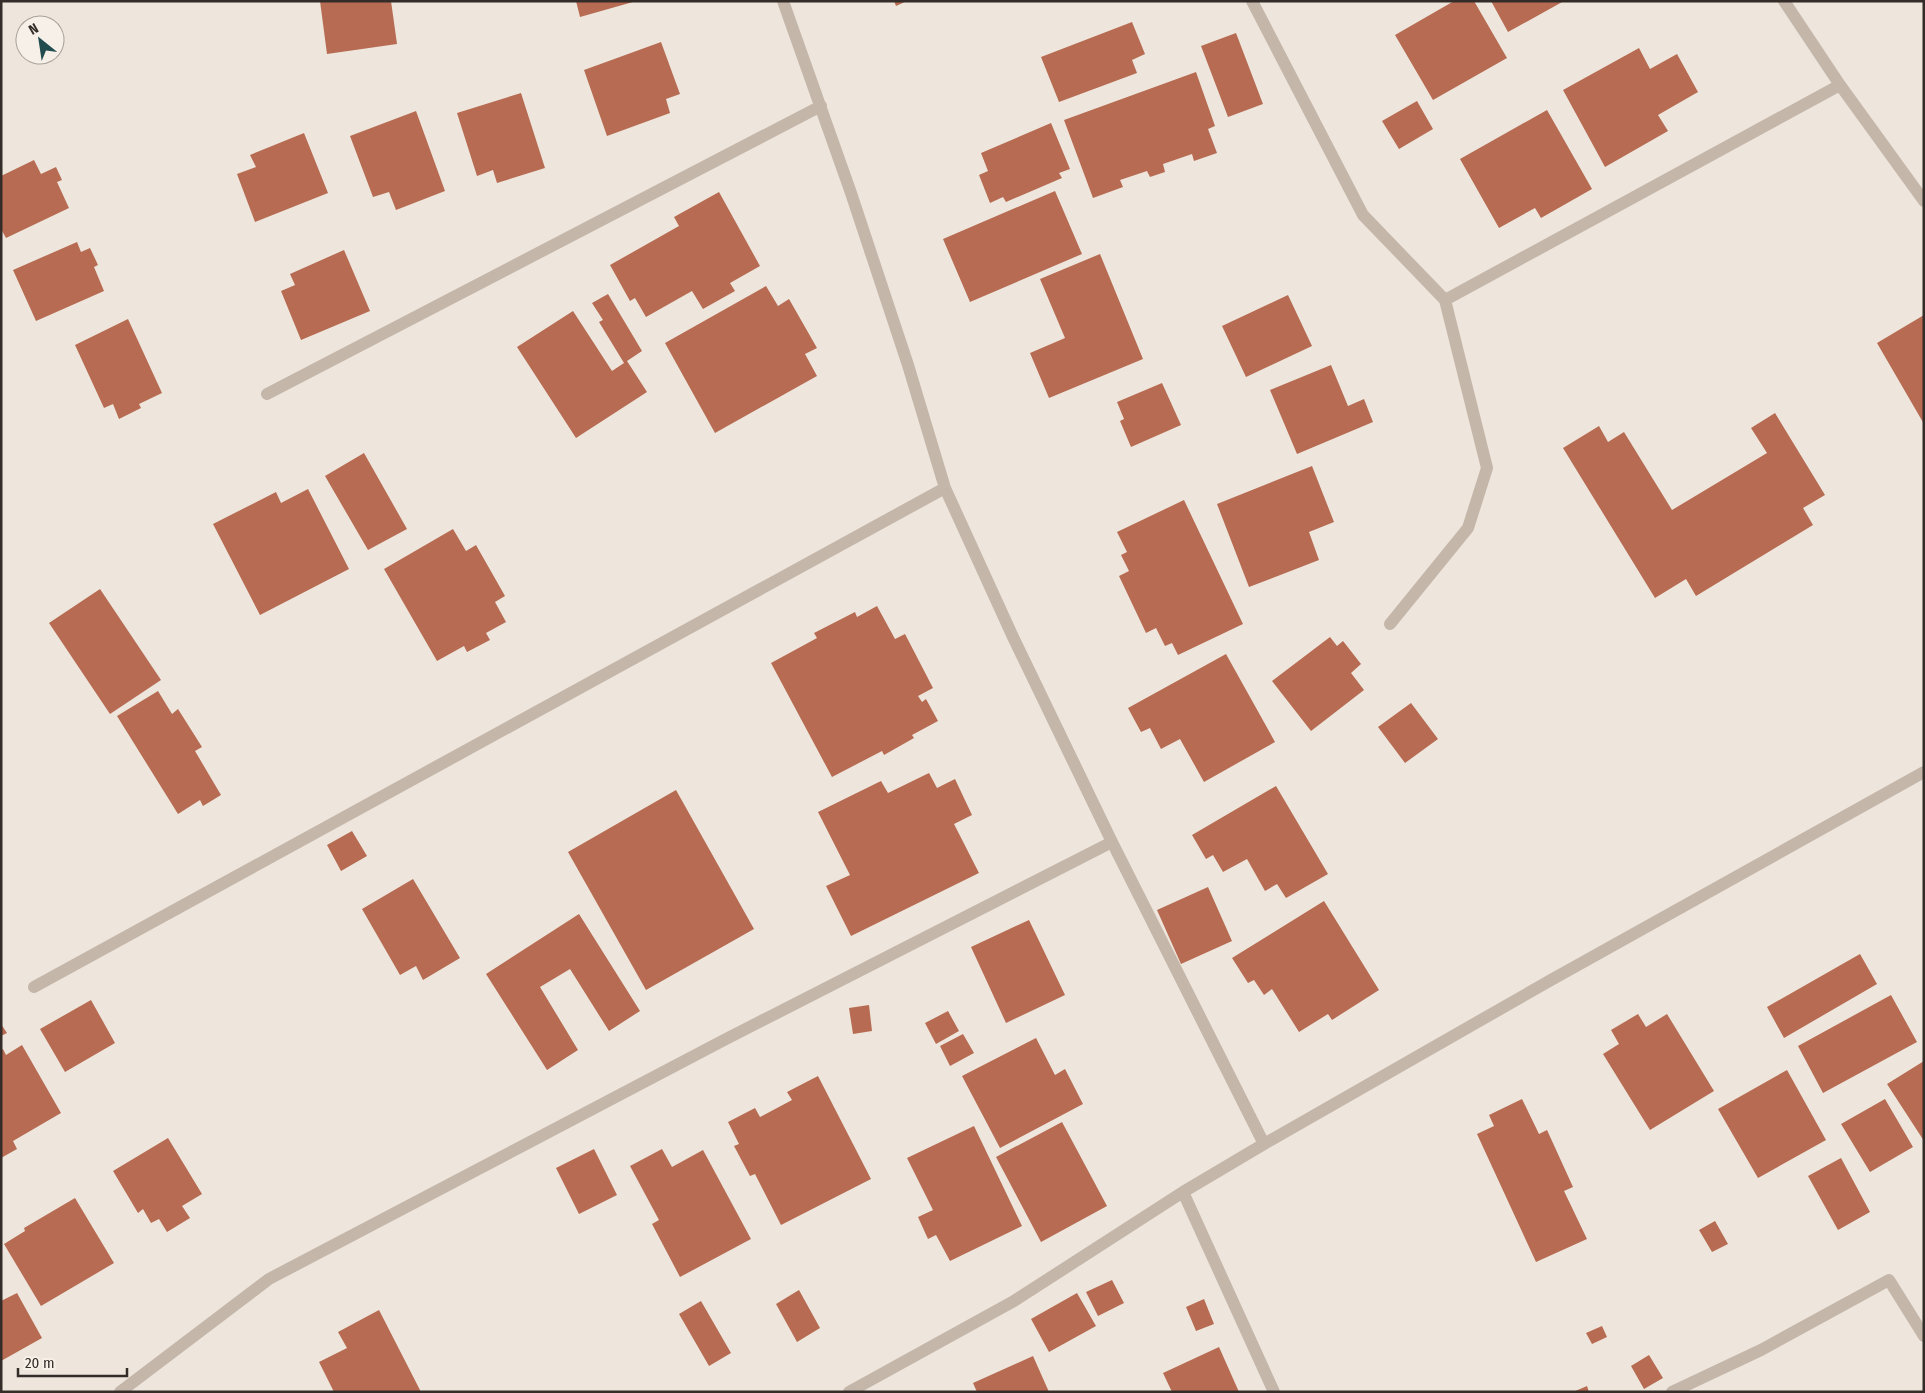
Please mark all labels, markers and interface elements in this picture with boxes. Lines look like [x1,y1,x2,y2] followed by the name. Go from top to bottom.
[15,15,65,65] north arrow
[26,20,42,39] text: N
[18,1346,126,1378] scale bar
[25,1354,55,1372] text: 20 m

